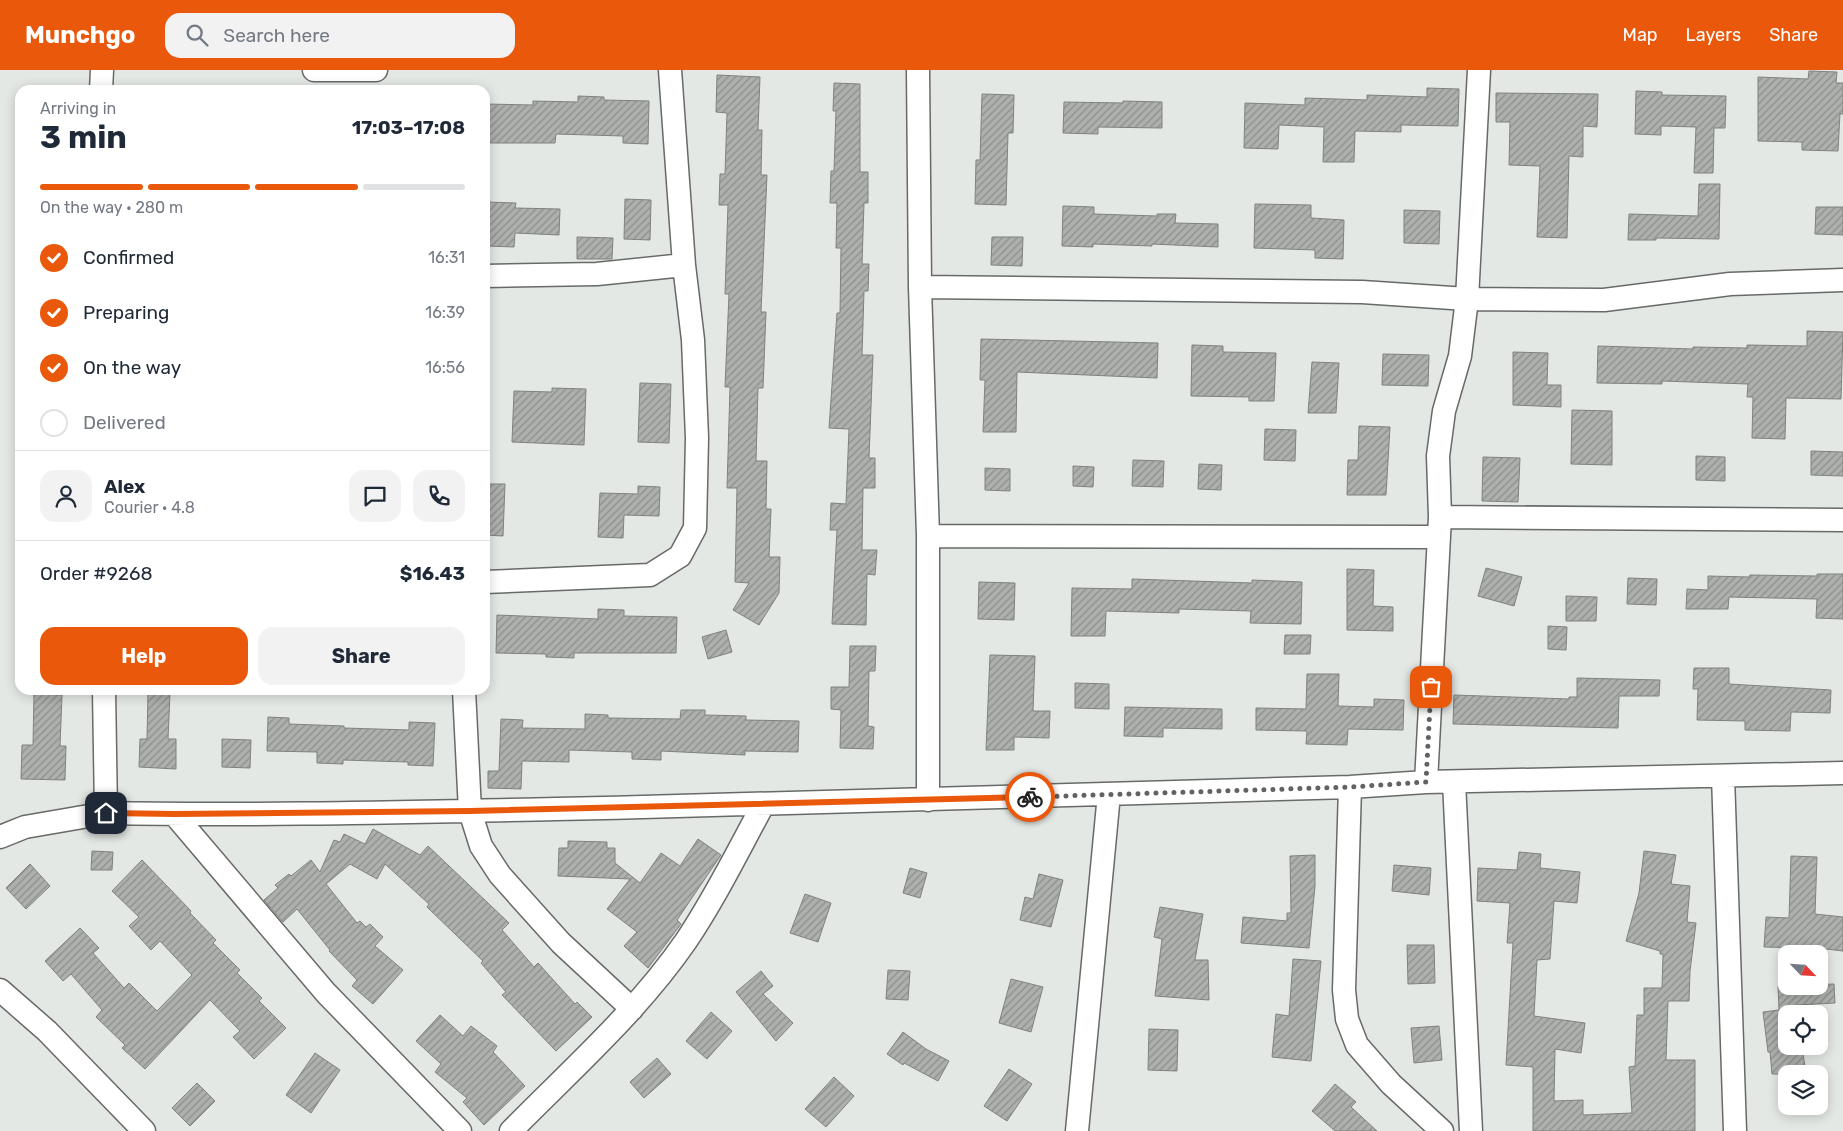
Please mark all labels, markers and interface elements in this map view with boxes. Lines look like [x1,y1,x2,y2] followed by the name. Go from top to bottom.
[165,13,515,58] search box
[25,21,135,49] text: Munchgo
[183,21,211,49] icon: search
[223,24,330,47] text: Search here
[1623,24,1658,46] text: Map
[1686,24,1741,46] text: Layers
[1769,24,1818,46] text: Share
[40,99,116,118] text: Arriving in
[352,116,465,139] text: 17:03–17:08
[40,118,127,156] text: 3 min
[40,198,183,217] text: On the way · 280 m
[40,244,68,272] icon: check
[83,246,174,269] text: Confirmed
[428,248,465,267] text: 16:31
[40,299,68,327] icon: check
[83,301,169,324] text: Preparing
[425,303,465,322] text: 16:39
[40,354,68,382] icon: check
[83,356,181,379] text: On the way
[425,358,465,377] text: 16:56
[83,411,166,434] text: Delivered
[40,470,92,522] button: person
[349,470,401,522] button: chat
[413,470,465,522] button: phone
[104,475,145,498] text: Alex
[104,498,195,517] text: Courier · 4.8
[40,562,152,585] text: Order #9268
[400,562,465,585] text: $16.43
[40,627,248,685] button: Help
[258,627,465,685] button: Share
[1410,666,1452,708] pin
[1417,673,1445,701] icon: bag
[1005,772,1055,822] courier
[1016,783,1044,811] icon: bike
[85,792,127,834] pin
[92,799,120,827] icon: home
[1778,945,1828,995] north arrow
[1778,945,1828,1115] map controls
[1778,1005,1828,1055] button: locate
[1778,1065,1828,1115] button: layers

